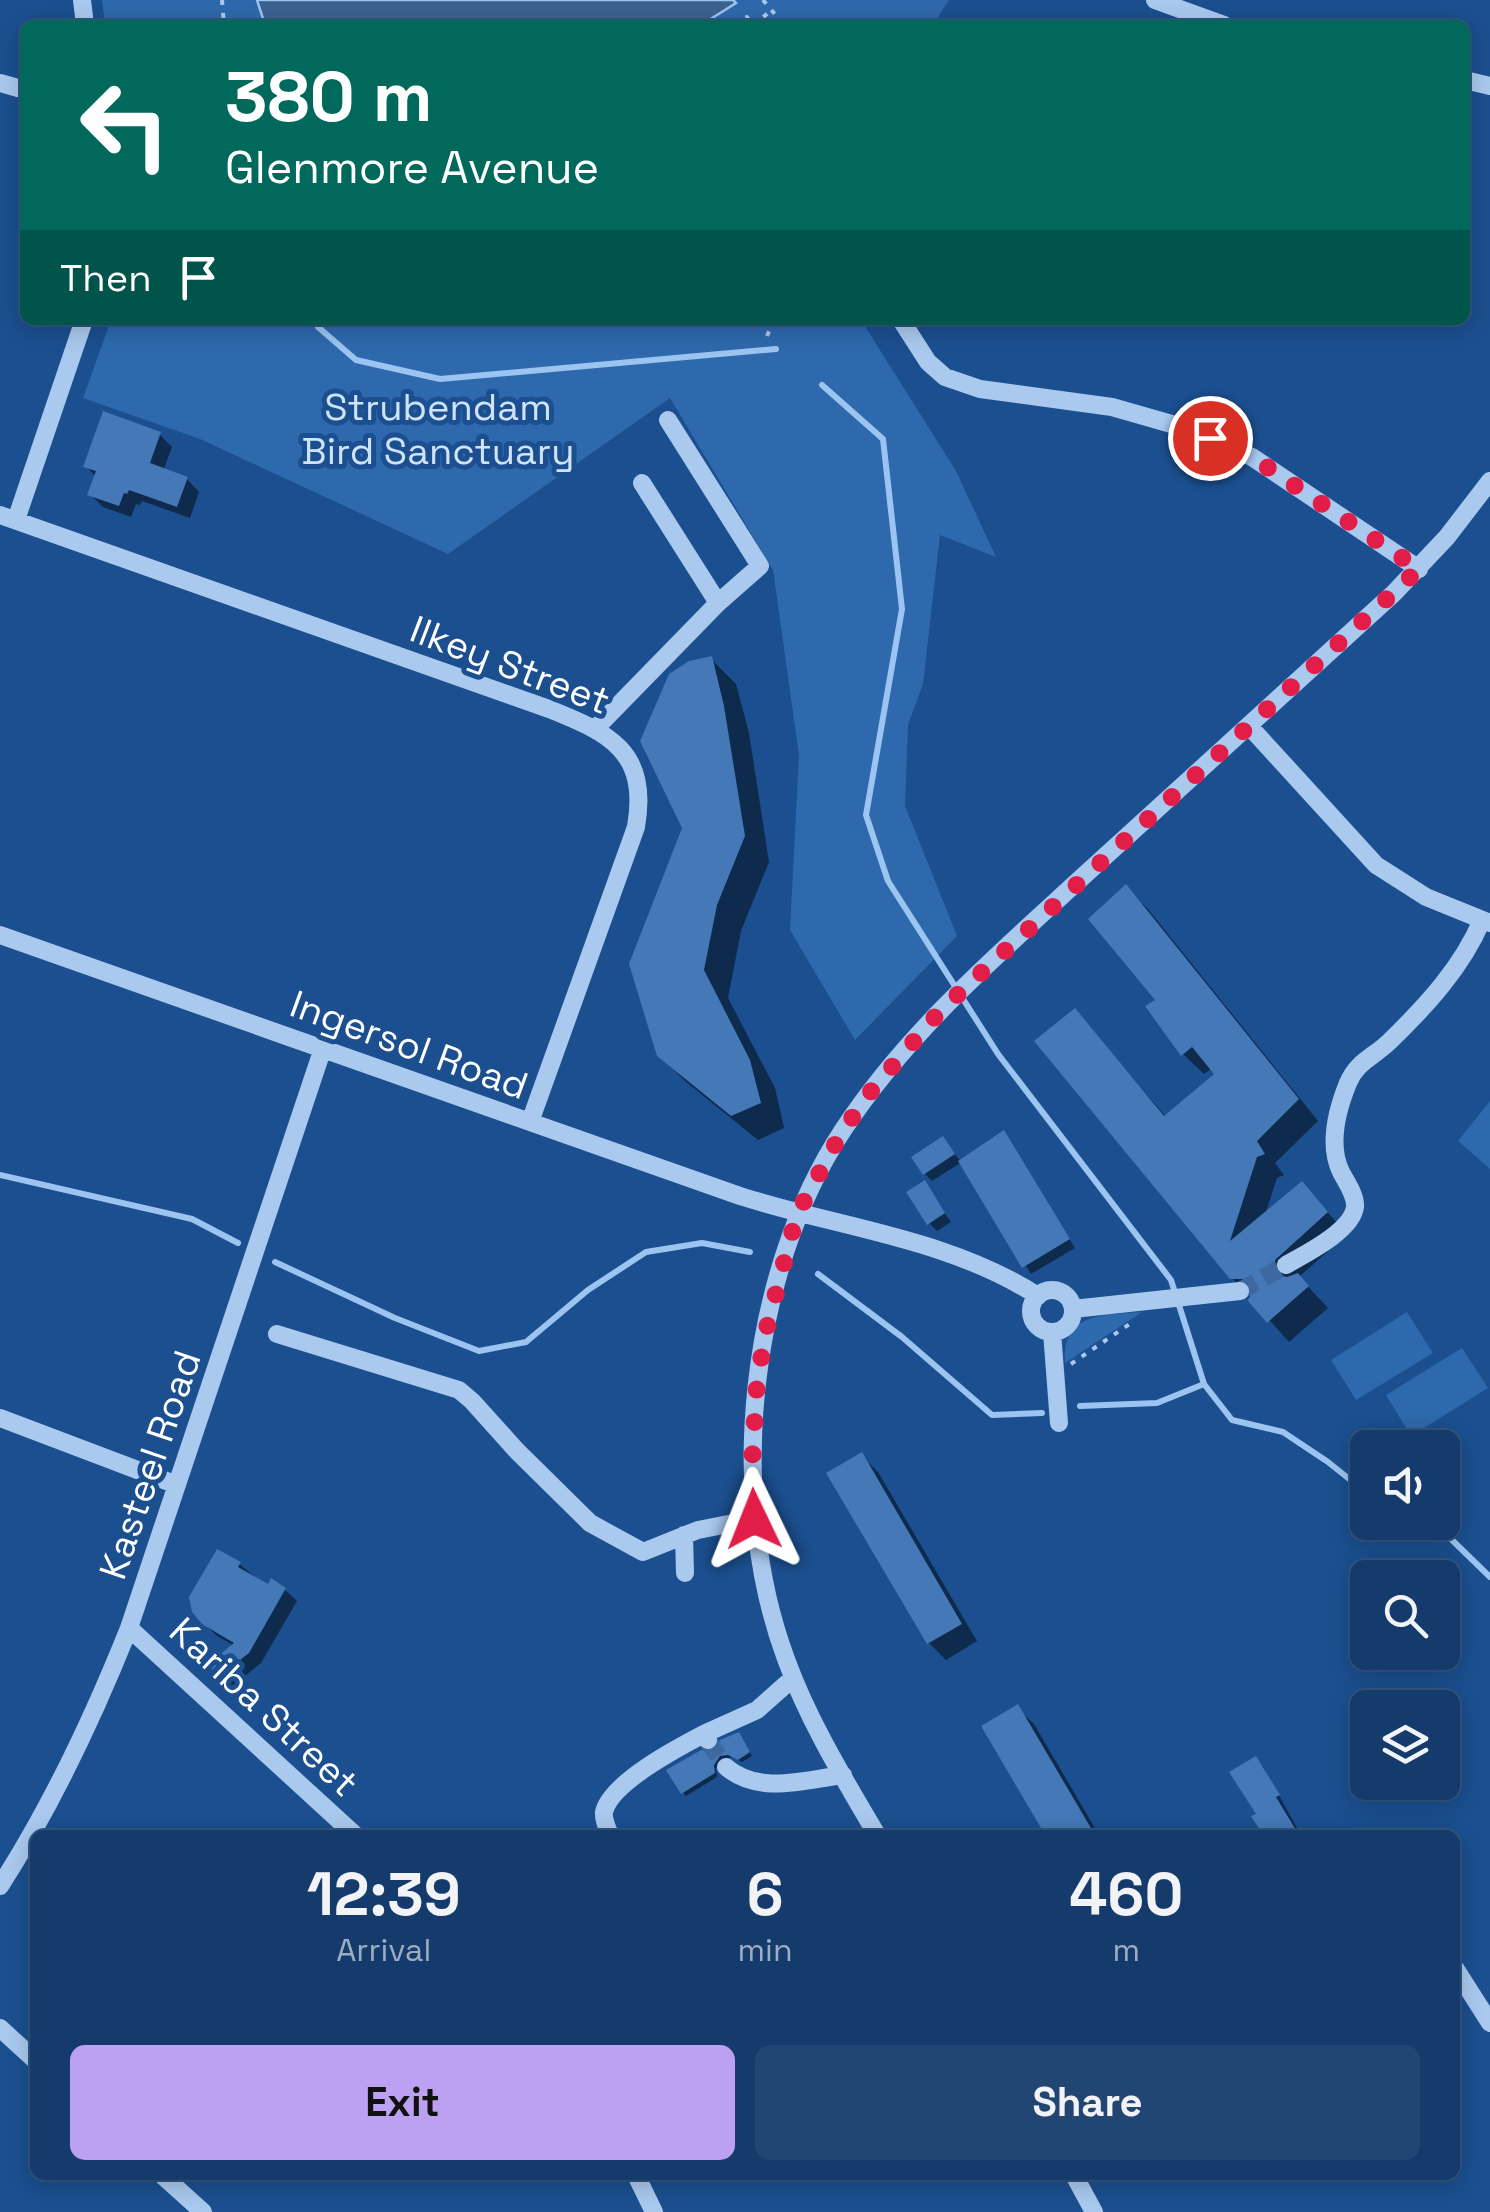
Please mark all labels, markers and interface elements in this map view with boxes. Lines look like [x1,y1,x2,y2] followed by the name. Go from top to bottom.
[225,52,432,141] text: 380 m
[60,60,190,190] icon: left
[225,139,599,196] text: Glenmore Avenue
[171,250,226,305] icon: arrive
[60,254,151,302] text: Then
[302,383,574,475] park label: Strubendam Bird Sanctuary
[1168,396,1253,481] pin
[1183,411,1238,466] icon: arrive
[404,605,616,725] street label: Ilkey Street
[284,980,534,1110] street label: Ingersol Road
[88,1344,212,1586] street label: Kasteel Road
[1350,1430,1460,1800] map controls
[1350,1430,1460,1540] button: sound
[702,1467,806,1571] position arrow
[1350,1560,1460,1670] button: search
[160,1607,368,1807] street label: Kariba Street
[1350,1690,1460,1800] button: layers
[307,1856,461,1933] text: 12:39
[746,1856,784,1933] text: 6
[1069,1856,1183,1933] text: 460
[336,1930,431,1970] text: Arrival
[738,1930,793,1970] text: min
[1113,1930,1140,1970] text: m
[70,2045,735,2160] button: Exit
[755,2045,1420,2160] button: Share

